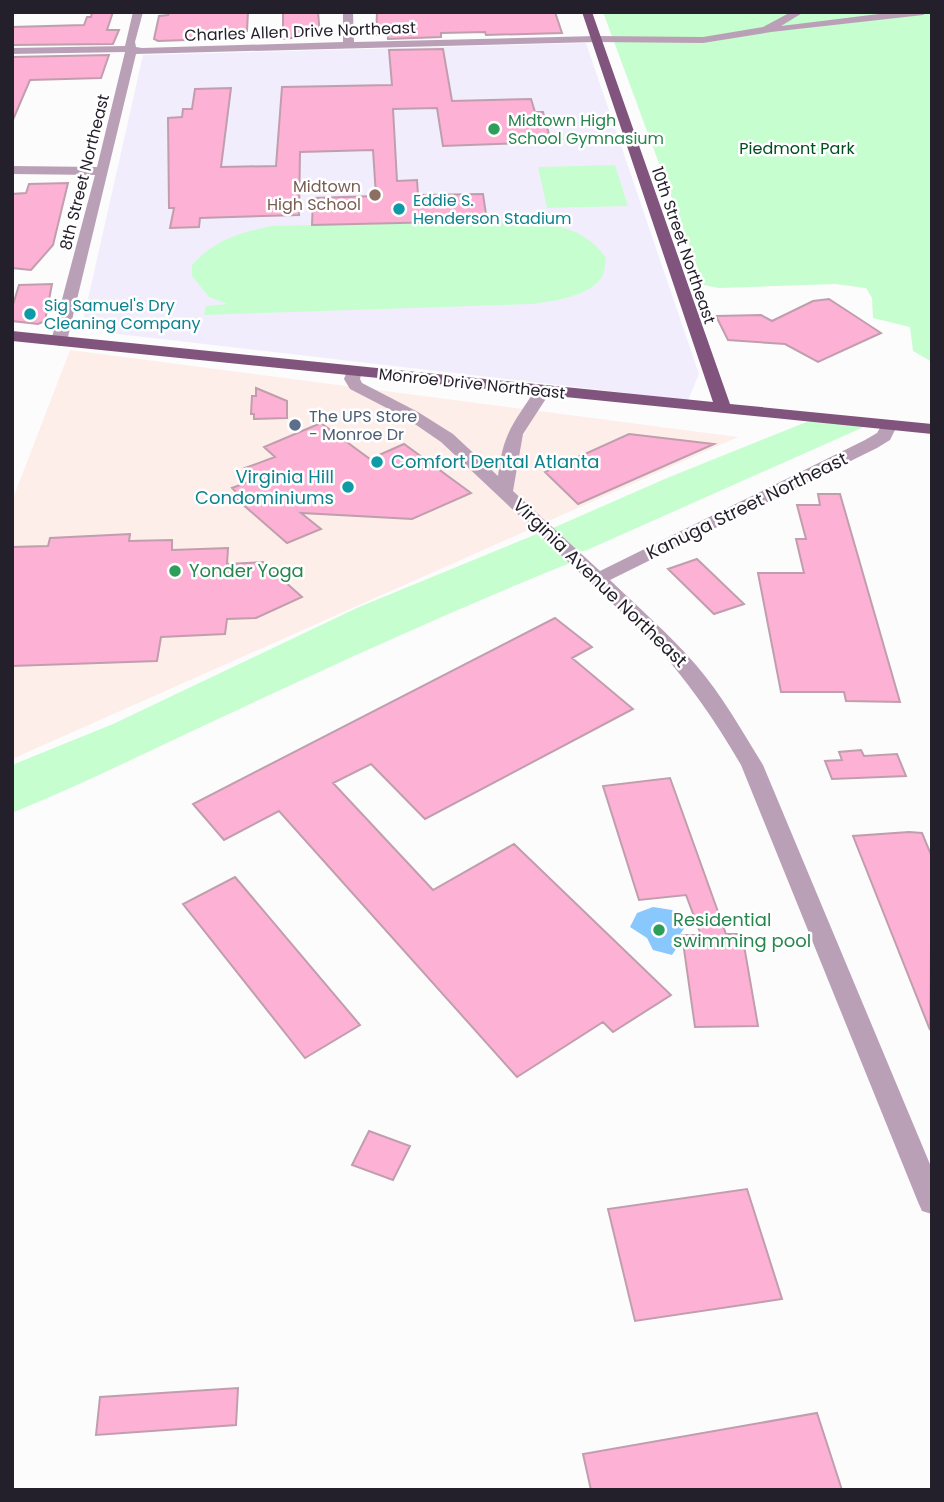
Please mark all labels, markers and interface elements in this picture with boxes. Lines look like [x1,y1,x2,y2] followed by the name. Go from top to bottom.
[184,16,416,47] street label: Charles Allen Drive Northeast
[54,92,115,253] street label: 8th Street Northeast
[508,109,664,150] place label: Midtown High School Gymnasium
[486,121,502,137] marker: Midtown High School Gymnasium
[739,137,855,160] park label: Piedmont Park
[646,163,721,327] street label: 10th Street Northeast
[267,175,361,216] place label: Midtown High School
[367,187,383,203] marker: Midtown High School
[413,189,572,230] place label: Eddie S. Henderson Stadium
[391,201,407,217] marker: Eddie S. Henderson Stadium
[44,294,200,335] place label: Sig Samuel's Dry Cleaning Company
[22,306,38,322] marker: Sig Samuel's Dry Cleaning Company
[378,362,567,405] street label: Monroe Drive Northeast
[309,405,417,446] place label: The UPS Store - Monroe Dr
[287,417,303,433] marker: The UPS Store - Monroe Dr
[642,446,852,565] street label: Kanuga Street Northeast
[391,449,599,474] place label: Comfort Dental Atlanta
[369,454,385,470] marker: Comfort Dental Atlanta
[195,464,334,510] place label: Virginia Hill Condominiums
[340,479,356,495] marker: Virginia Hill Condominiums
[508,493,693,673] street label: Virginia Avenue Northeast
[189,558,304,583] place label: Yonder Yoga
[167,563,183,579] marker: Yonder Yoga
[673,907,811,953] place label: Residential swimming pool
[651,922,667,938] marker: Residential swimming pool

